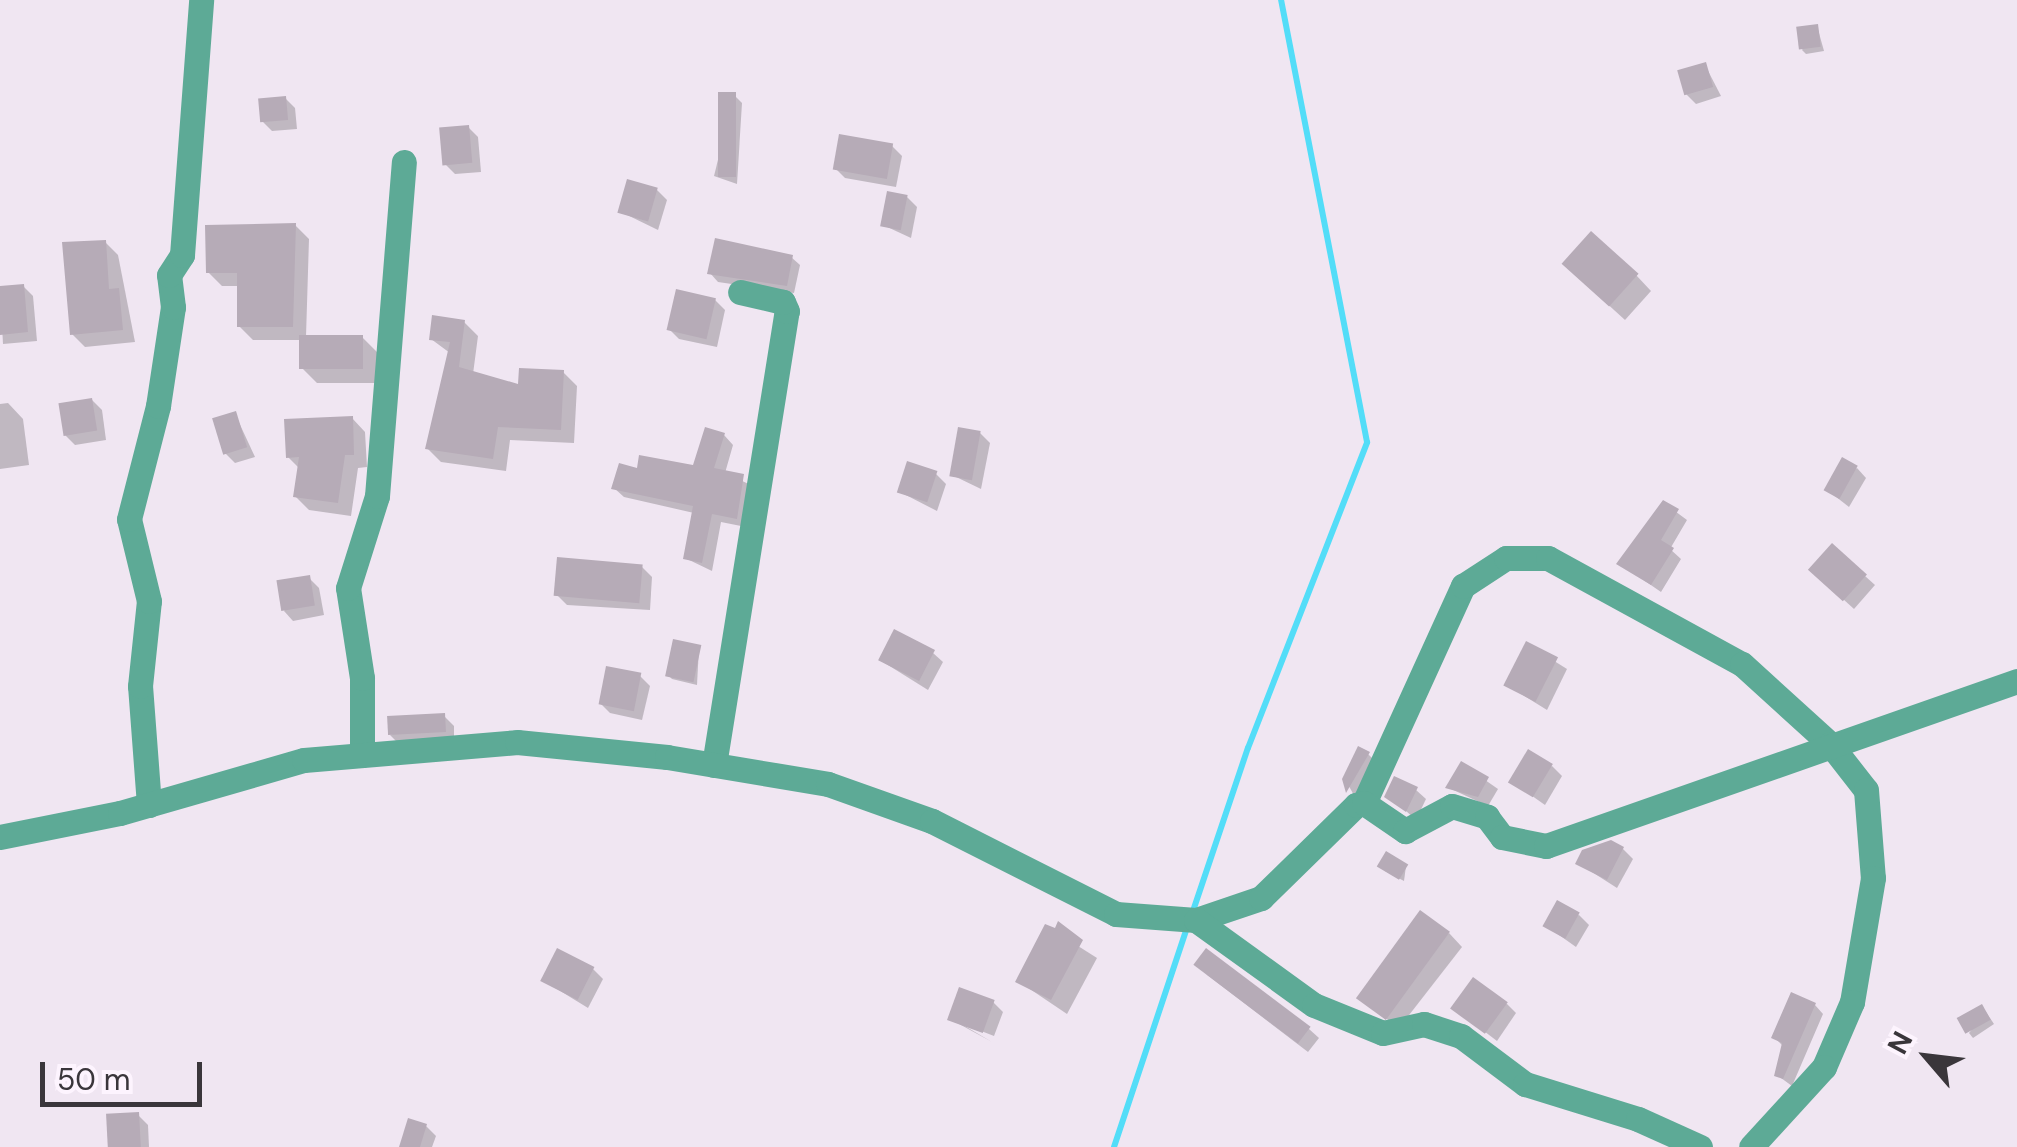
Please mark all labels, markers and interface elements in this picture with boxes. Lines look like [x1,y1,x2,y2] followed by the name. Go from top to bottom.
[1877,1007,1977,1107] north arrow
[1879,1025,1921,1060] text: N
[45,1042,208,1104] scale bar
[57,1060,131,1099] text: 50 m

